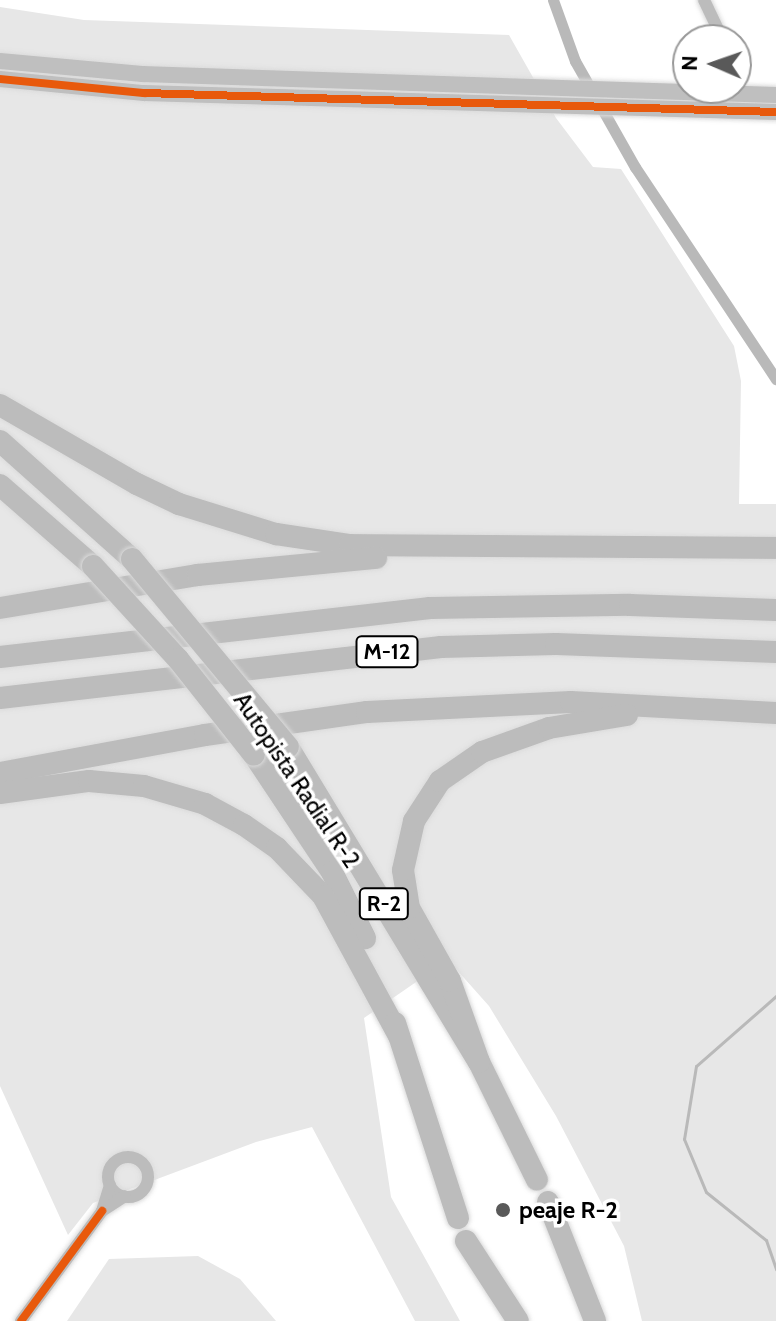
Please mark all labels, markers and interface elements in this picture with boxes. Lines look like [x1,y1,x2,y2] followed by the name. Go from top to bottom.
[672,24,752,104] north arrow
[676,55,703,71] text: N
[355,634,419,670] road number: M-12
[228,687,366,873] street label: Autopista Radial R-2
[358,886,410,922] road number: R-2
[519,1196,618,1224] place label: peaje R-2
[494,1201,512,1219] marker: peaje R-2

